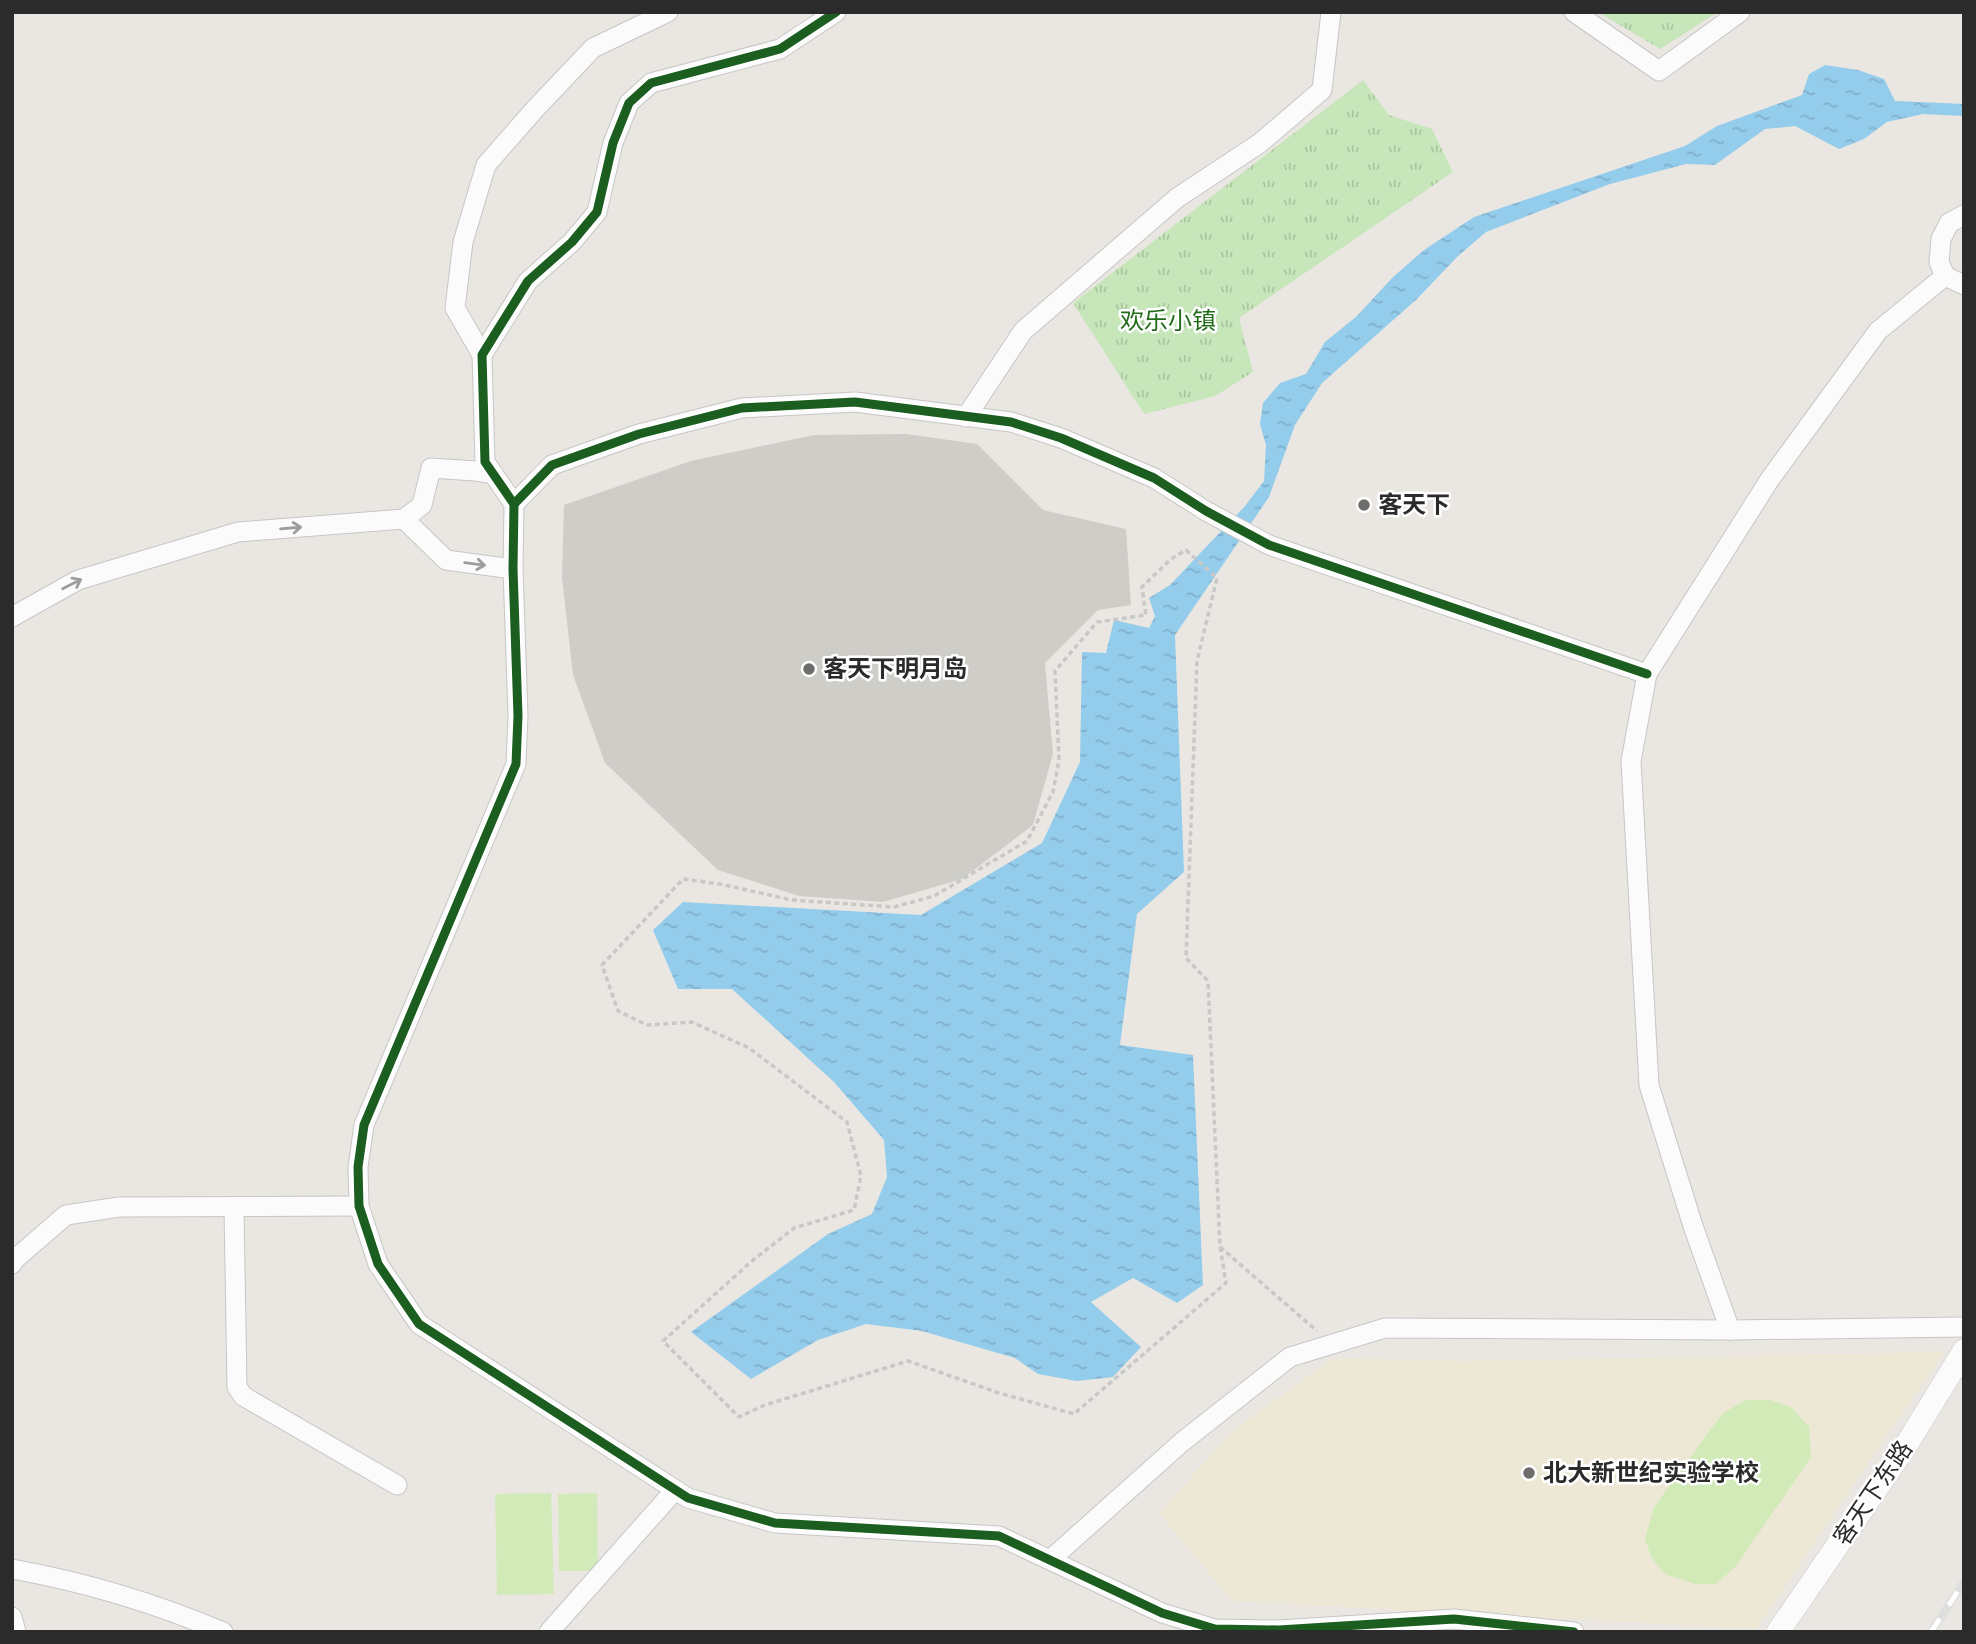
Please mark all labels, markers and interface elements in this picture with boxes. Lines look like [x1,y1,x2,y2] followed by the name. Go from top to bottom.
[1120,308,1216,334] park label: 欢乐小镇
[1378,492,1450,518] place label: 客天下
[1356,497,1372,513] marker: 客天下
[279,521,302,534] one-way arrow
[463,558,486,571] one-way arrow
[61,577,82,590] one-way arrow
[823,656,967,682] place label: 客天下明月岛
[801,661,817,677] marker: 客天下明月岛
[1829,1436,1917,1550] street label: 客天下东路
[1543,1460,1759,1486] place label: 北大新世纪实验学校
[1521,1465,1537,1481] marker: 北大新世纪实验学校

